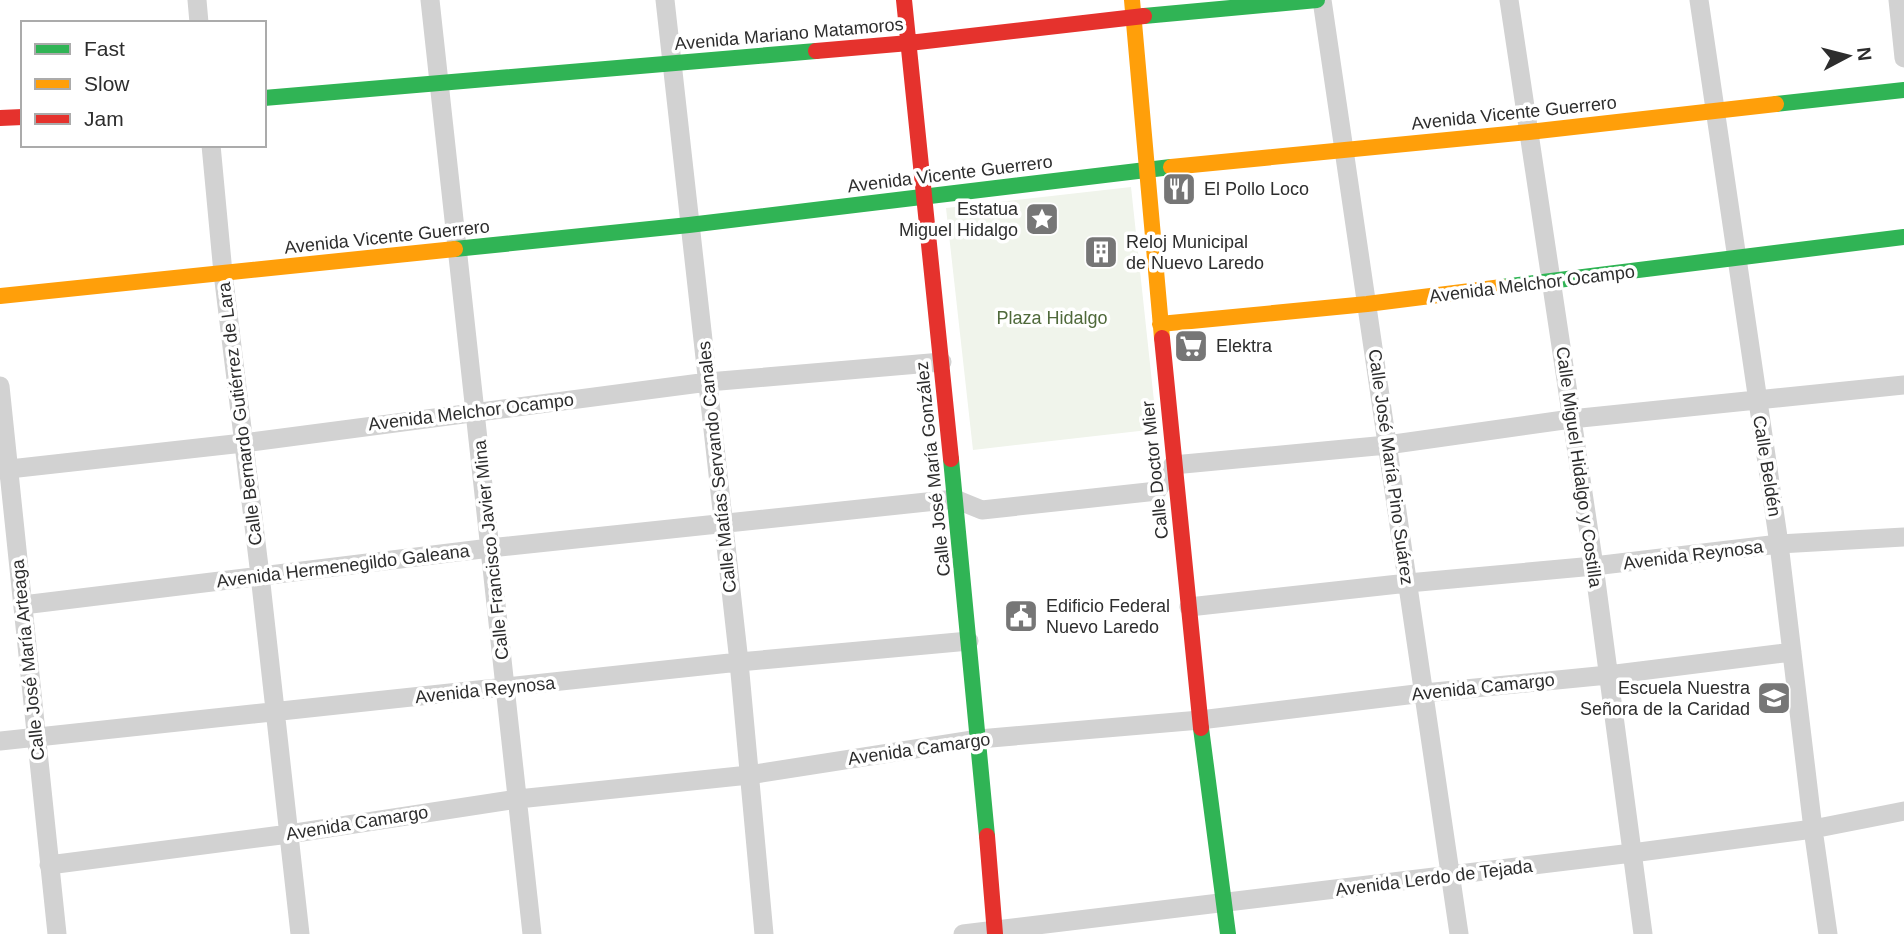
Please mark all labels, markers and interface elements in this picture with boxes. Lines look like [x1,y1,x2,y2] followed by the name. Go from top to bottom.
[674,14,904,54] street label: Avenida Mariano Matamoros
[21,21,266,147] legend
[1813,21,1883,91] north arrow
[84,37,125,60] text: Fast
[1853,46,1876,62] text: N
[84,72,130,95] text: Slow
[1410,92,1618,134] street label: Avenida Vicente Guerrero
[84,107,124,130] text: Jam
[846,151,1054,197] street label: Avenida Vicente Guerrero
[1160,170,1198,208] restaurant icon: El Pollo Loco
[1204,179,1309,199] place label: El Pollo Loco
[899,199,1019,240] place label: Estatua Miguel Hidalgo
[1023,200,1061,238] place icon: Estatua Miguel Hidalgo
[283,216,491,258] street label: Avenida Vicente Guerrero
[1126,232,1264,273] place label: Reloj Municipal de Nuevo Laredo
[1082,233,1120,271] building icon: Reloj Municipal de Nuevo Laredo
[1428,261,1636,307] street label: Avenida Melchor Ocampo
[214,280,266,547] street label: Calle Bernardo Gutiérrez de Lara
[996,308,1108,328] park label: Plaza Hidalgo
[1172,327,1210,365] supermarket icon: Elektra
[1216,336,1273,356] place label: Elektra
[694,340,740,594] street label: Calle Matías Servando Canales
[1552,345,1606,590] street label: Calle Miguel Hidalgo y Costilla
[1365,348,1417,586] street label: Calle José María Pino Suárez
[912,360,954,578] street label: Calle José María González
[367,389,575,435] street label: Avenida Melchor Ocampo
[1138,400,1172,540] street label: Calle Doctor Mier
[1749,414,1785,518] street label: Calle Beldén
[469,438,512,661] street label: Calle Francisco Javier Mina
[1622,536,1765,574] street label: Avenida Reynosa
[215,540,472,591] street label: Avenida Hermenegildo Galeana
[7,557,49,762] street label: Calle José María Arteaga
[1046,596,1170,637] place label: Edificio Federal Nuevo Laredo
[1002,597,1040,635] public building icon: Edificio Federal Nuevo Laredo
[1410,670,1556,704] street label: Avenida Camargo
[414,673,557,707] street label: Avenida Reynosa
[1580,678,1751,719] place label: Escuela Nuestra Señora de la Caridad
[1755,679,1793,717] school or university icon: Escuela Nuestra Señora de la Caridad
[846,729,992,769] street label: Avenida Camargo
[284,802,430,844] street label: Avenida Camargo
[1334,856,1535,900] street label: Avenida Lerdo de Tejada

